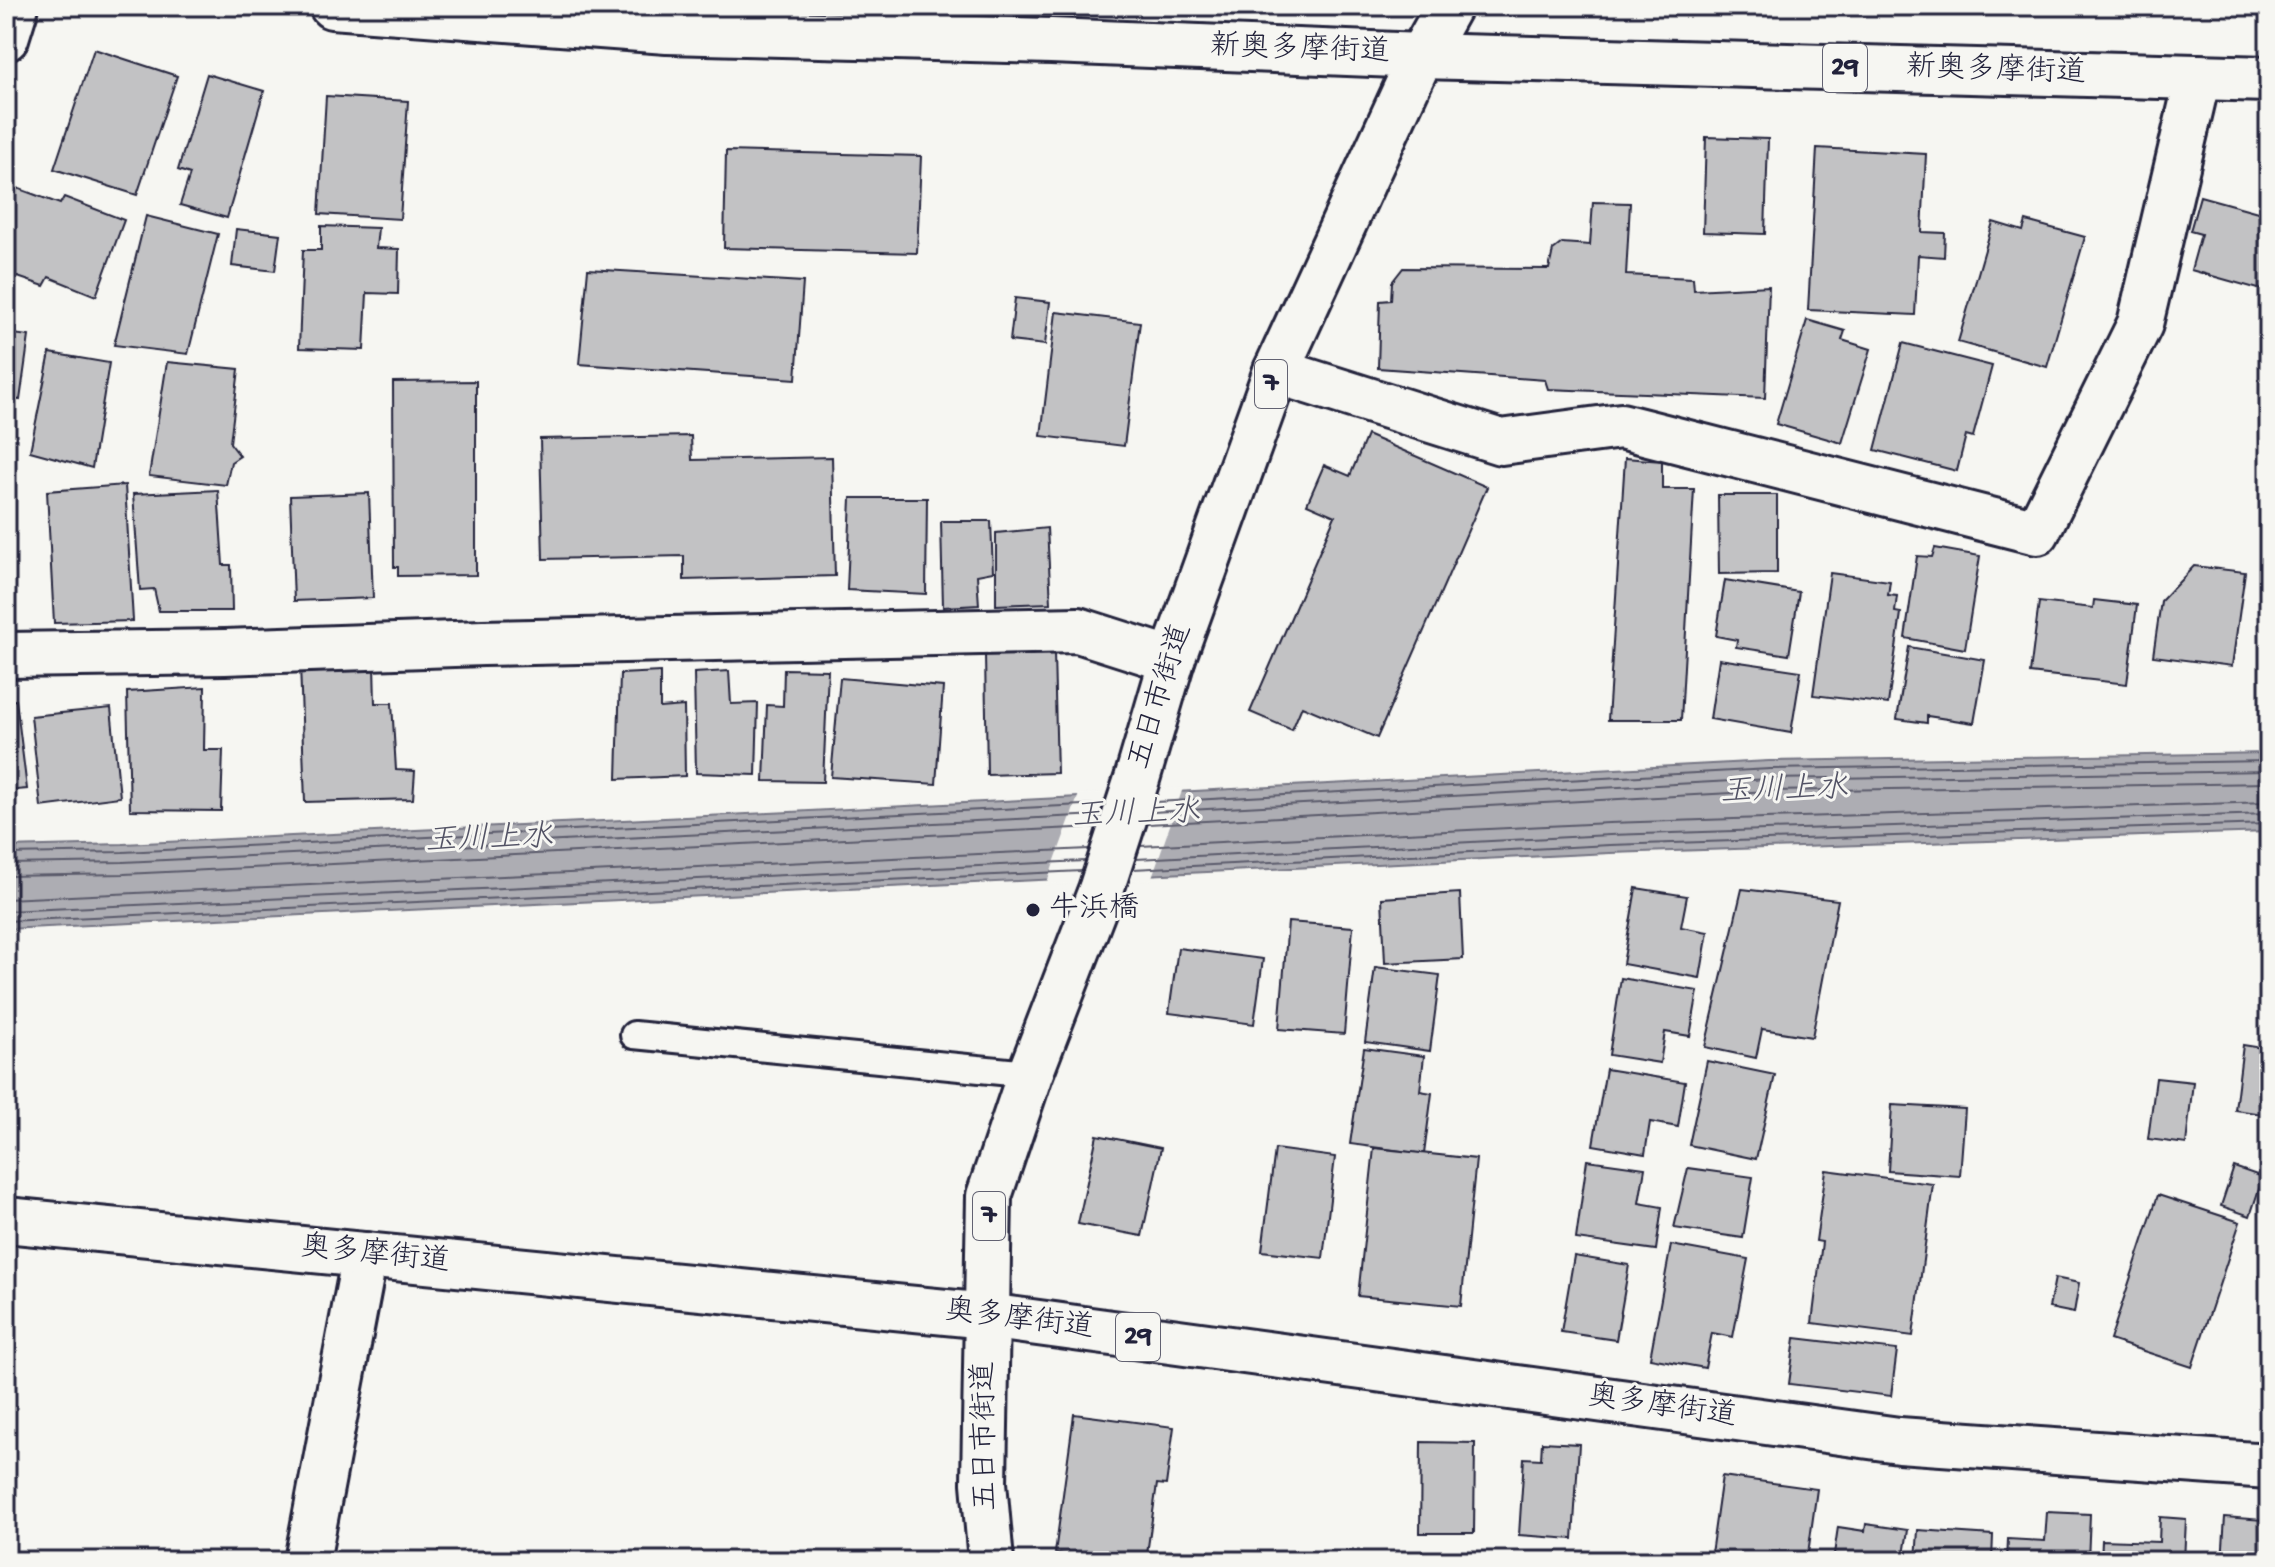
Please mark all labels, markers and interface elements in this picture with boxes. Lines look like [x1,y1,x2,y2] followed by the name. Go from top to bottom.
[1209,28,1391,72] street label: 新奥多摩街道
[1823,44,1867,92] road number: 29
[1905,49,2087,93] street label: 新奥多摩街道
[1255,360,1287,408] road number: 7
[1122,620,1201,774] street label: 五日市街道
[1719,770,1849,813] water label: 玉川上水
[1071,794,1201,837] water label: 玉川上水
[424,819,554,862] water label: 玉川上水
[1049,891,1139,928] place label: 牛浜橋
[1024,901,1042,919] marker: 牛浜橋
[973,1192,1005,1240] road number: 7
[299,1229,452,1281] street label: 奥多摩街道
[942,1293,1096,1348] street label: 奥多摩街道
[1116,1313,1160,1361] road number: 29
[967,1361,1006,1511] street label: 五日市街道
[1585,1378,1739,1436] street label: 奥多摩街道

